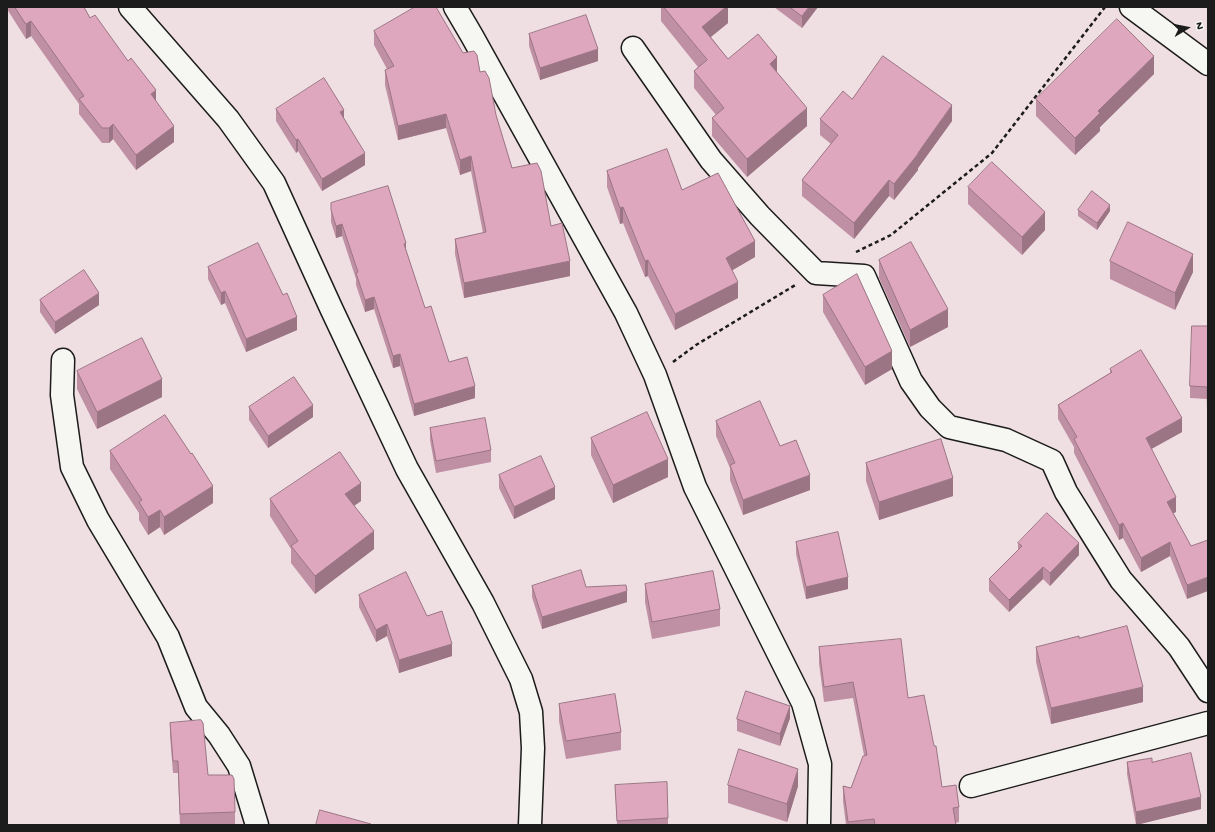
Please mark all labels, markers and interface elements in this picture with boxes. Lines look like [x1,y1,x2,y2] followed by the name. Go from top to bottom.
[1167,8,1207,48] north arrow
[1192,21,1205,30] text: N

